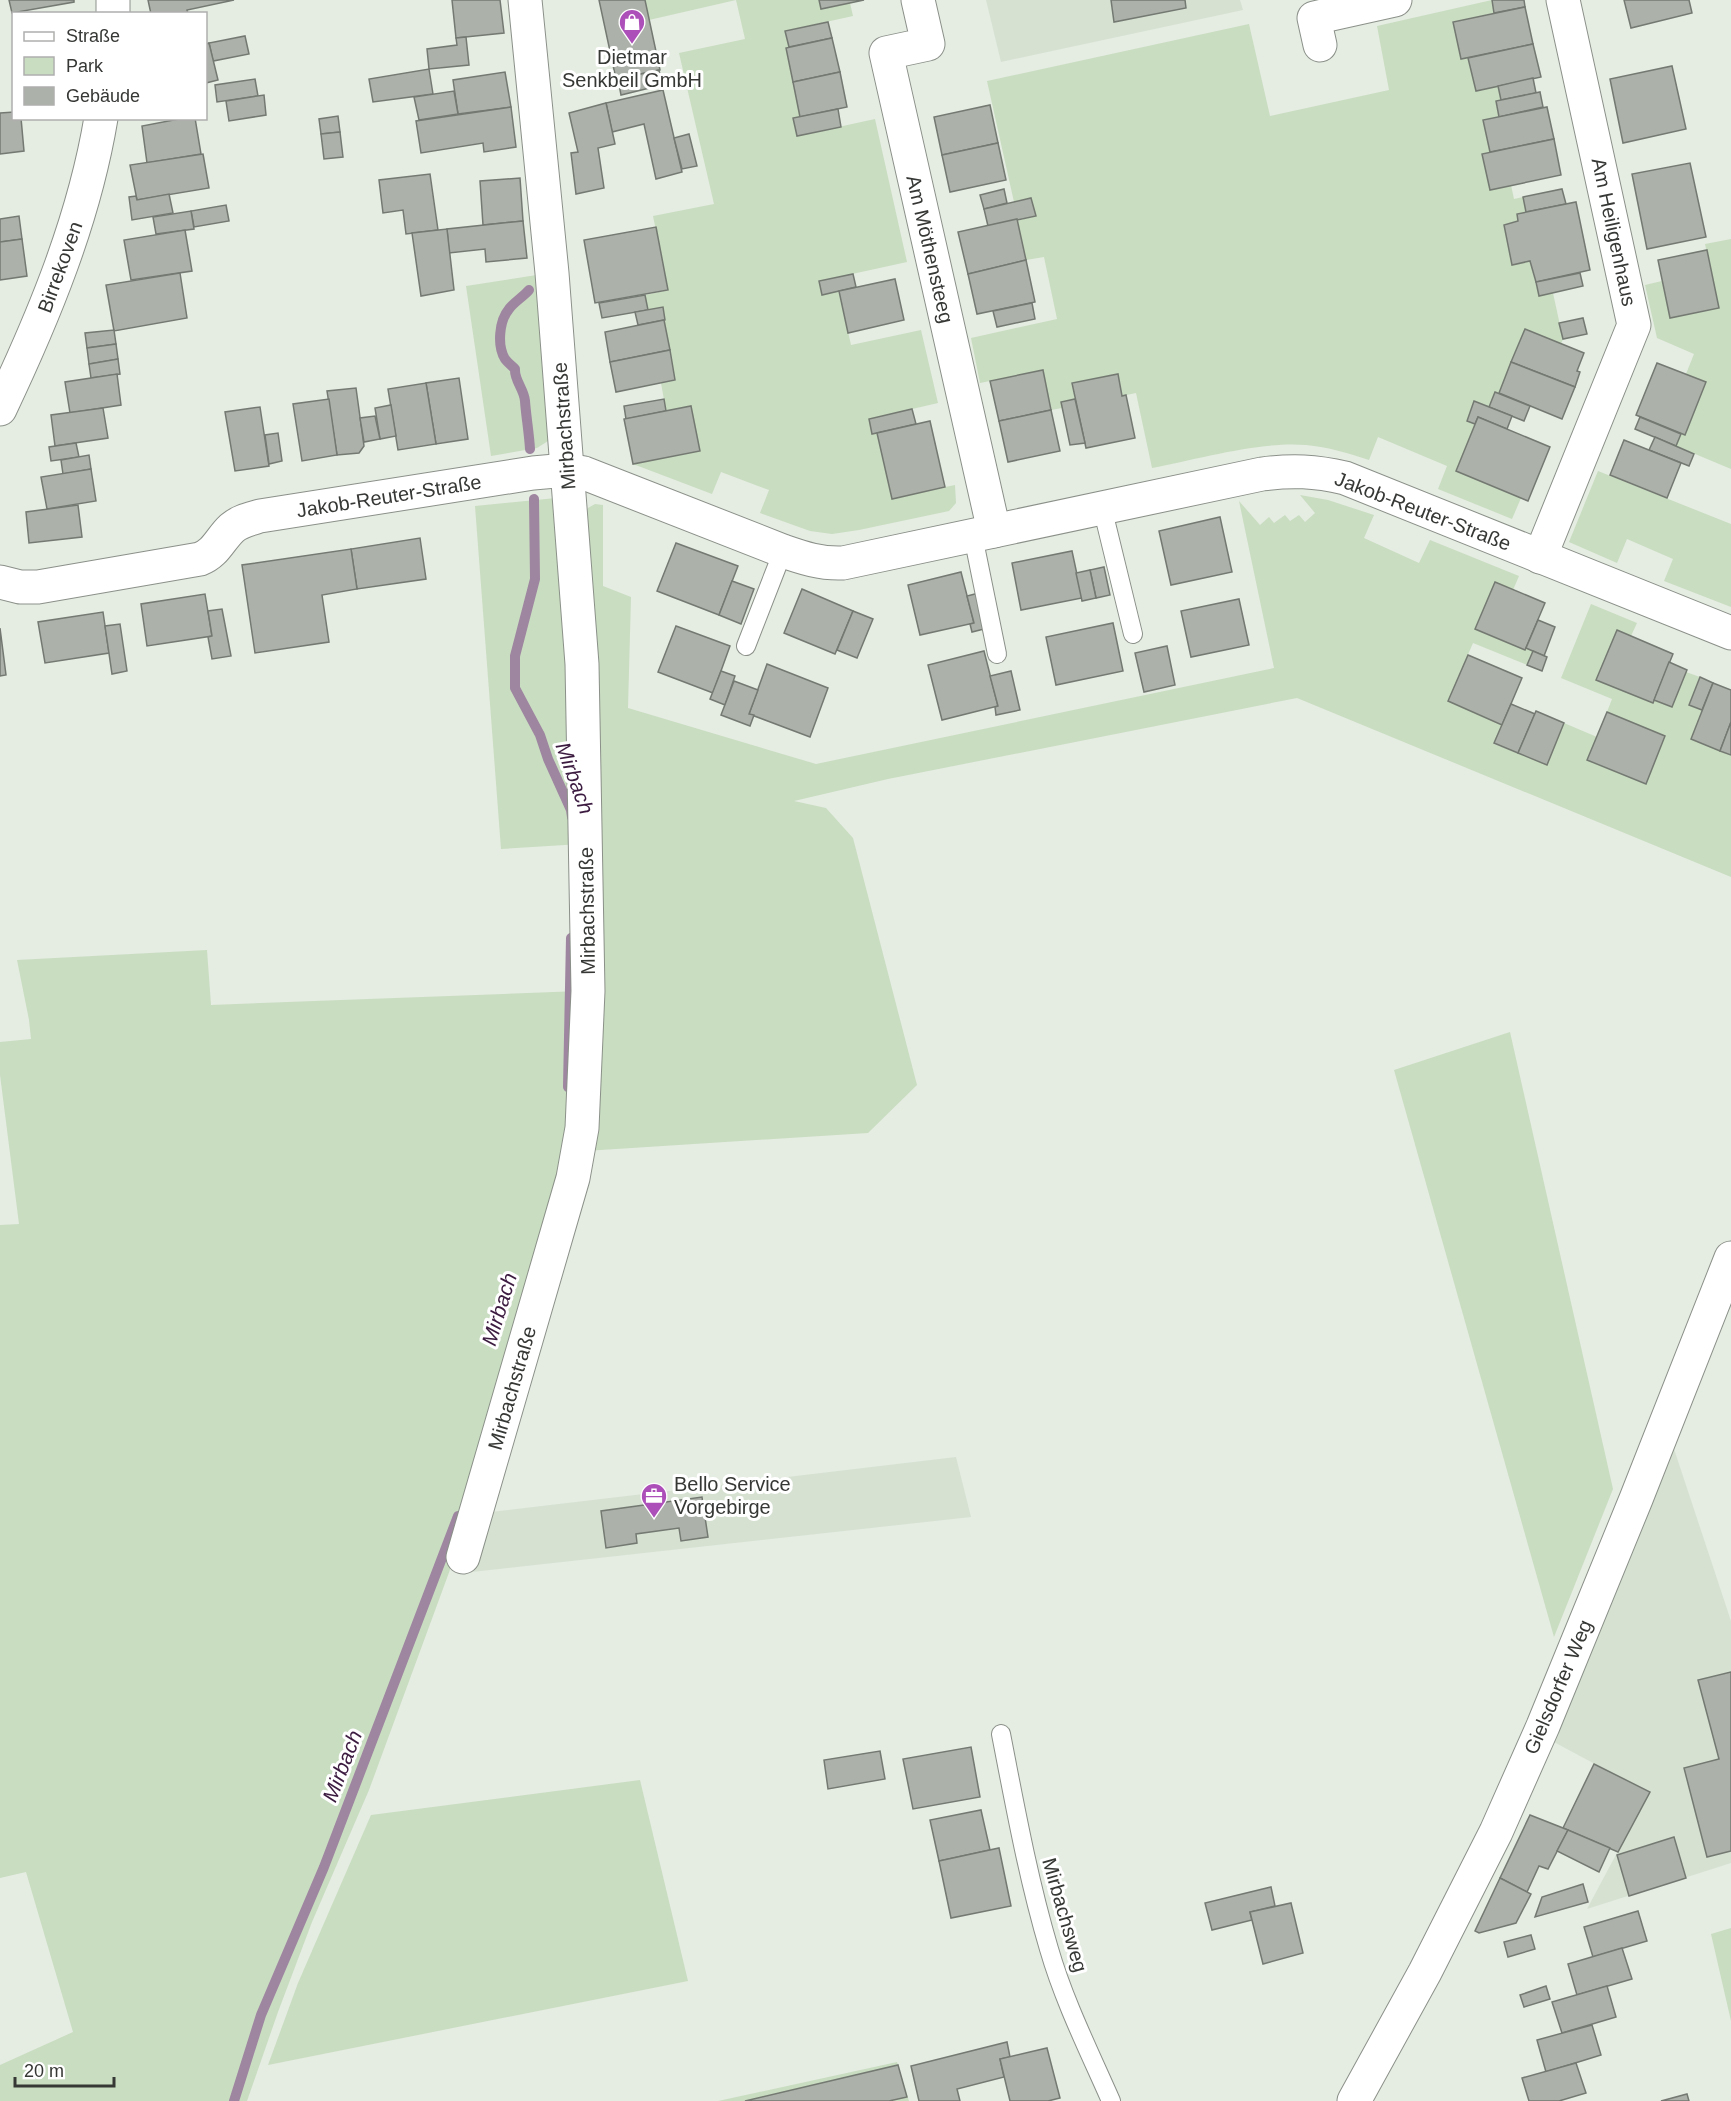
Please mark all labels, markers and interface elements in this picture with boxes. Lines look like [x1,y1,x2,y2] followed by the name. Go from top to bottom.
[617,7,647,45] shop icon: Dietmar Senkbeil GmbH
[12,12,207,120] legend
[66,26,120,46] text: Straße
[562,46,702,91] place label: Dietmar Senkbeil GmbH
[66,56,104,76] text: Park
[66,86,140,106] text: Gebäude
[1588,156,1640,308] street label: Am Heiligenhaus
[902,173,958,325] street label: Am Möthensteeg
[33,218,87,316] street label: Birrekoven
[549,361,579,491] street label: Mirbachstraße
[1332,467,1514,555] street label: Jakob-Reuter-Straße
[295,471,483,521] street label: Jakob-Reuter-Straße
[551,739,599,817] water label: Mirbach
[575,847,599,975] street label: Mirbachstraße
[477,1270,521,1348] water label: Mirbach
[484,1324,540,1452] street label: Mirbachstraße
[674,1473,791,1518] place label: Bello Service Vorgebirge
[639,1481,669,1519] office icon: Bello Service Vorgebirge
[1520,1616,1596,1758] street label: Gielsdorfer Weg
[318,1727,366,1805] water label: Mirbach
[1038,1855,1092,1975] street label: Mirbachsweg
[15,2050,114,2088] scale bar
[24,2061,64,2081] text: 20 m

